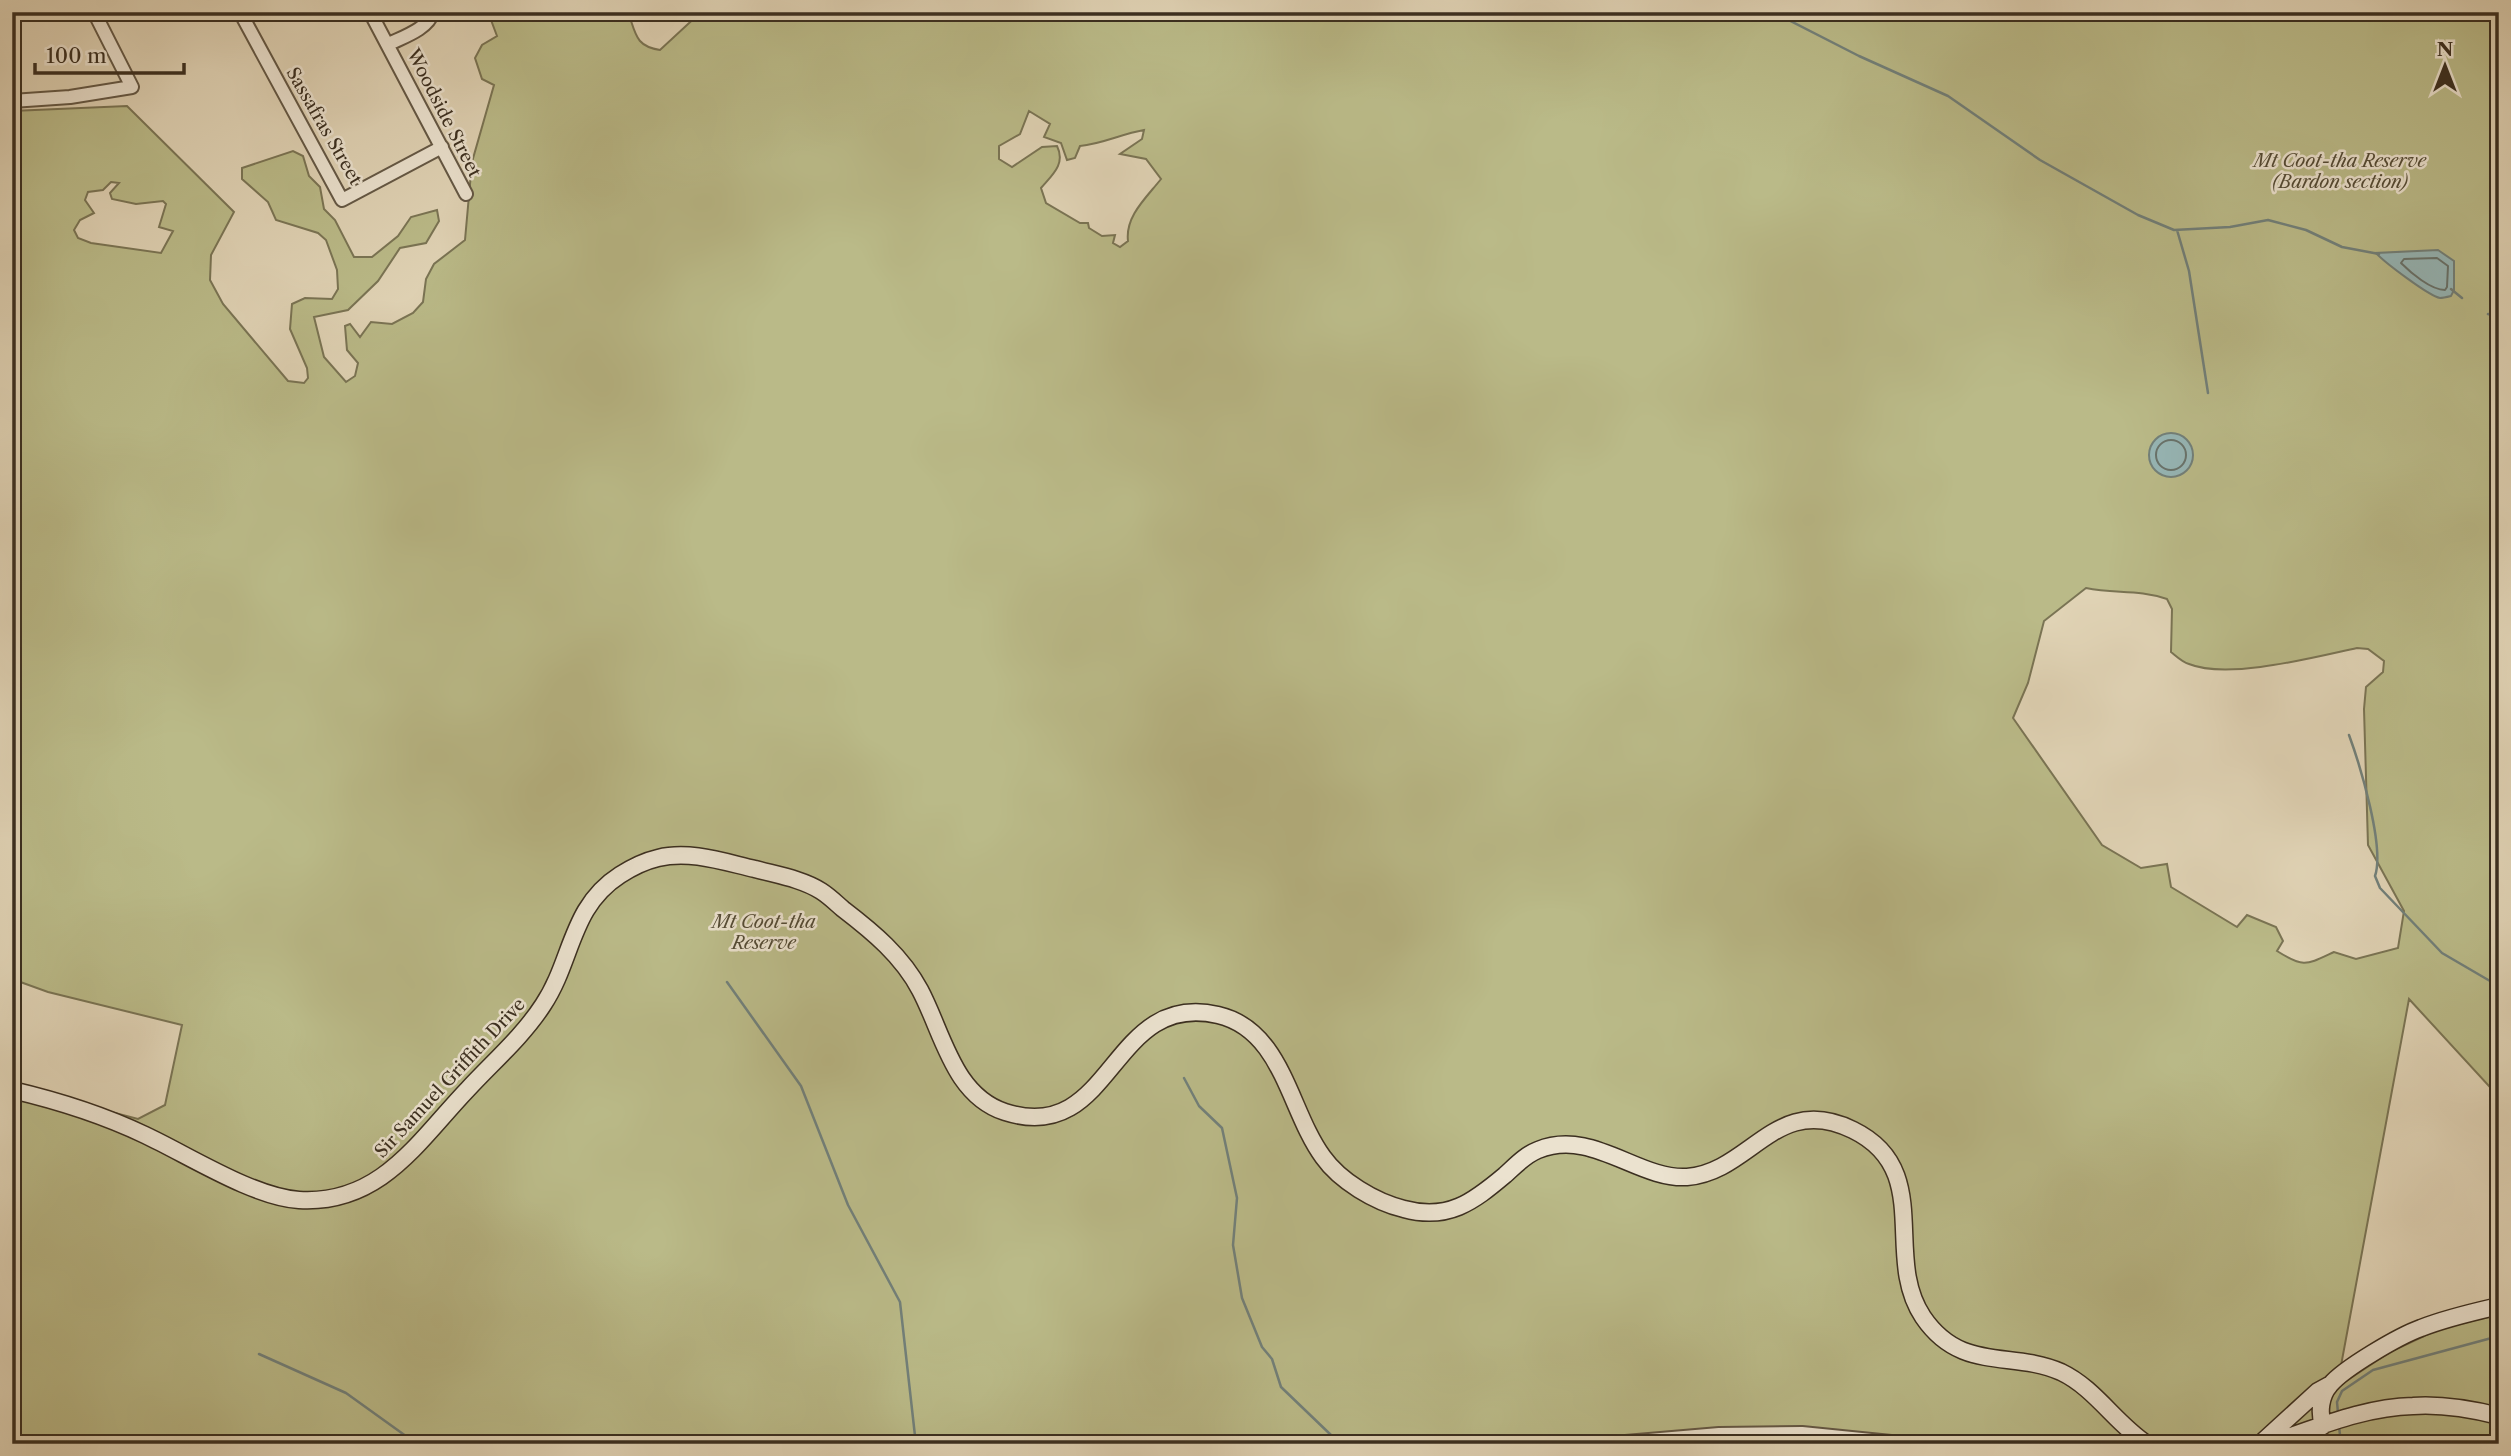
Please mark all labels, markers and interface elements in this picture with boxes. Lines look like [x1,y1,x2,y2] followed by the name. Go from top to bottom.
[35,32,184,76] scale bar
[2410,32,2480,102] north arrow
[2437,38,2453,61] text: N
[46,43,107,68] text: 100 m
[402,44,486,182] street label: Woodside Street
[281,63,367,189] street label: Sassafras Street
[2252,150,2427,193] park label: Mt Coot-tha Reserve (Bardon section)
[710,911,816,954] park label: Mt Coot-tha Reserve
[370,993,530,1163] street label: Sir Samuel Griffith Drive

